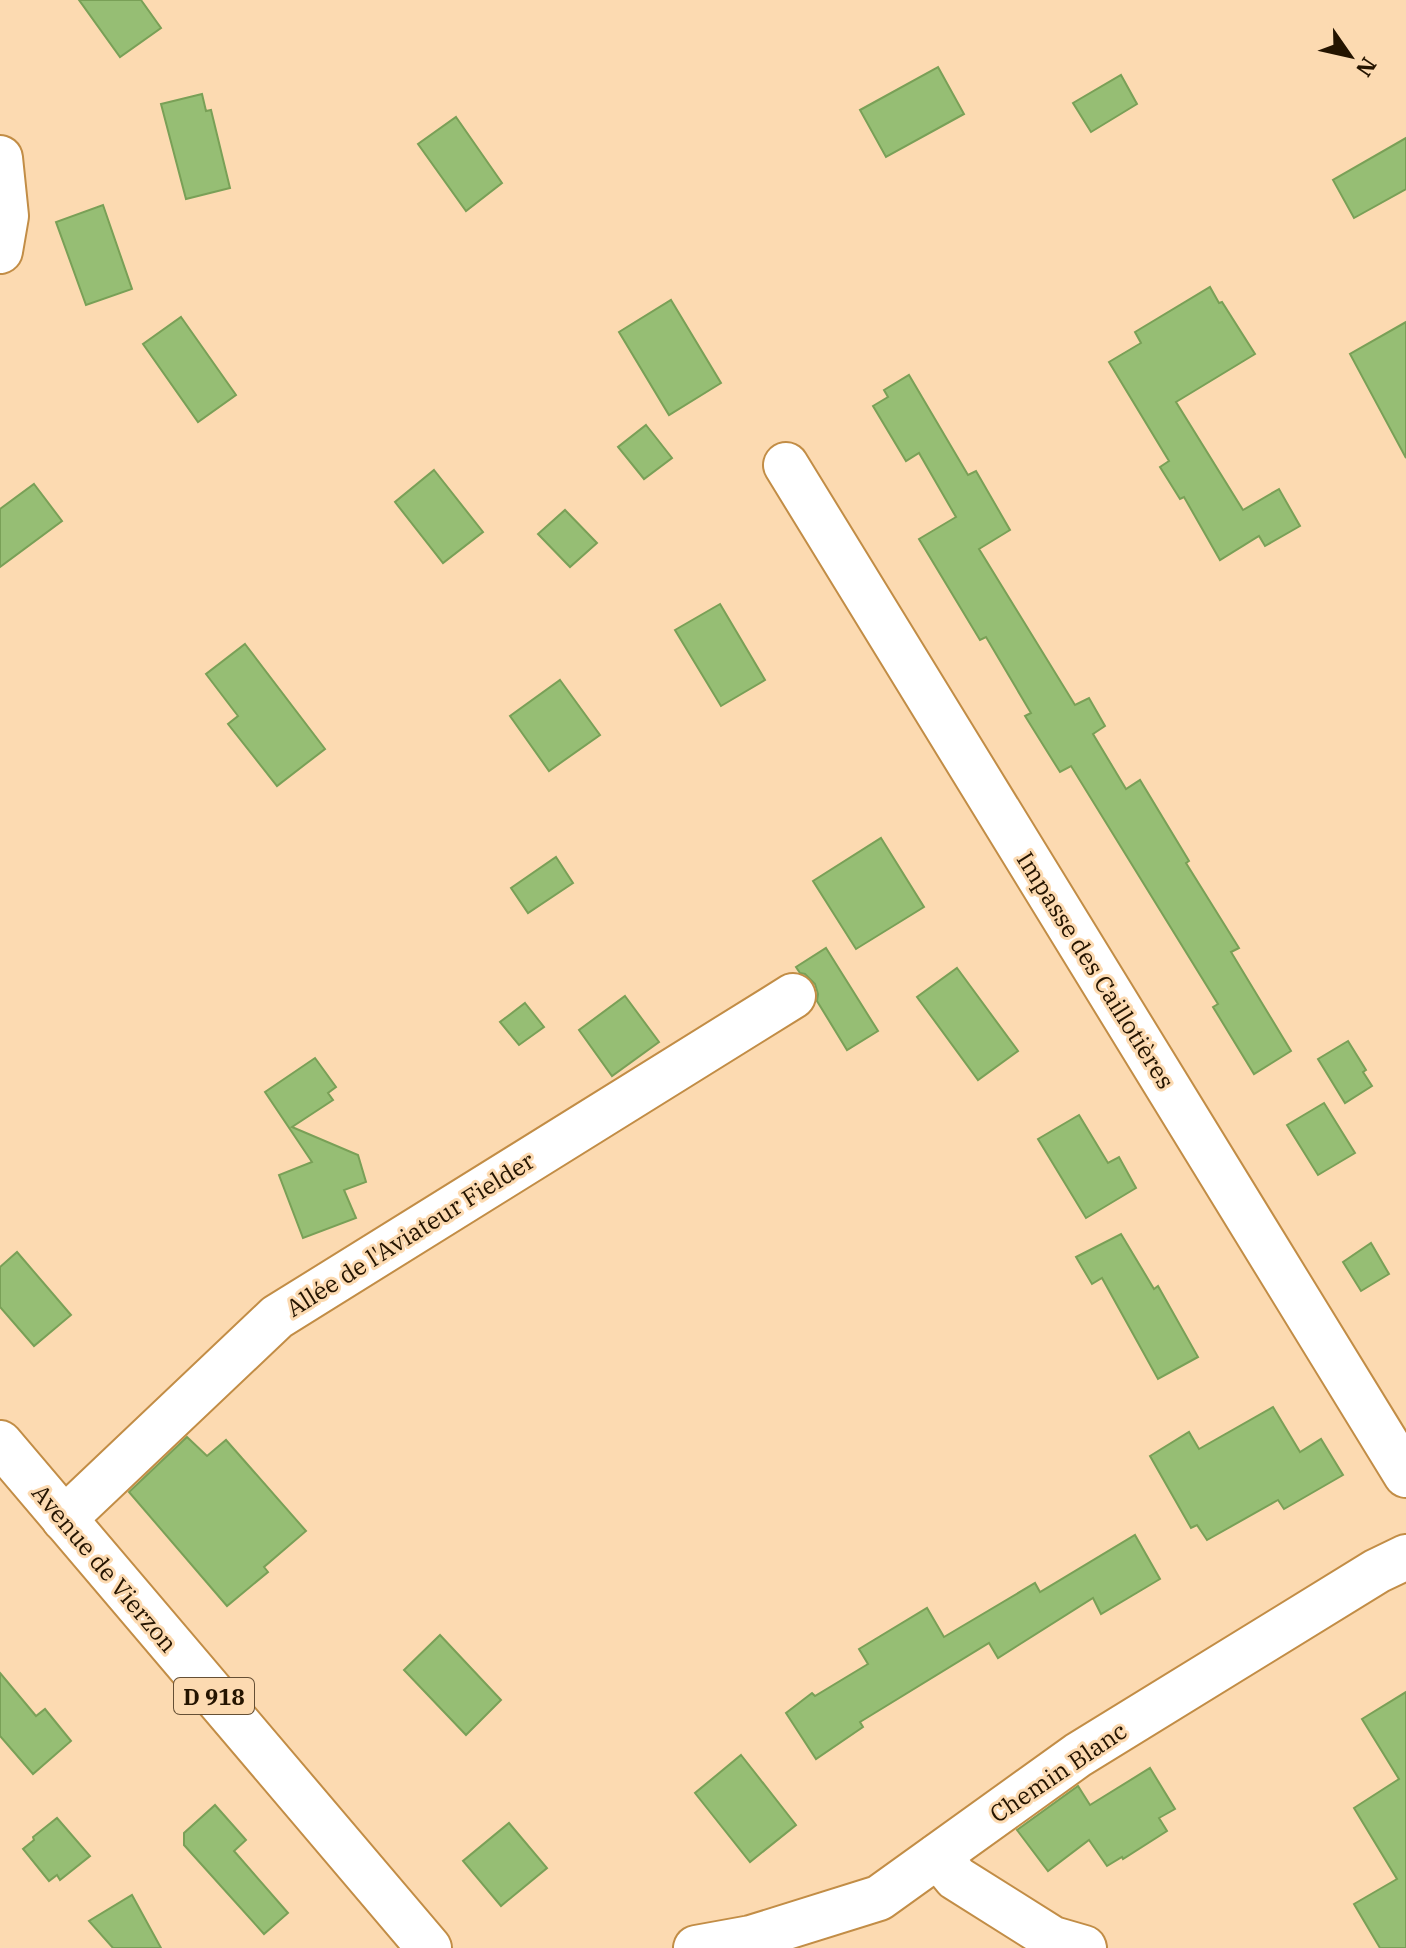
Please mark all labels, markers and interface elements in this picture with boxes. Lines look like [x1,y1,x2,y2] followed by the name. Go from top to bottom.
[1310,16,1390,96] north arrow
[1350,52,1384,83] text: N
[1010,845,1182,1095] street label: Impasse des Caillotières
[280,1144,541,1324] street label: Allée de l'Aviateur Fielder
[25,1477,185,1659] street label: Avenue de Vierzon
[174,1678,254,1714] road number: D 918
[983,1714,1133,1830] street label: Chemin Blanc

